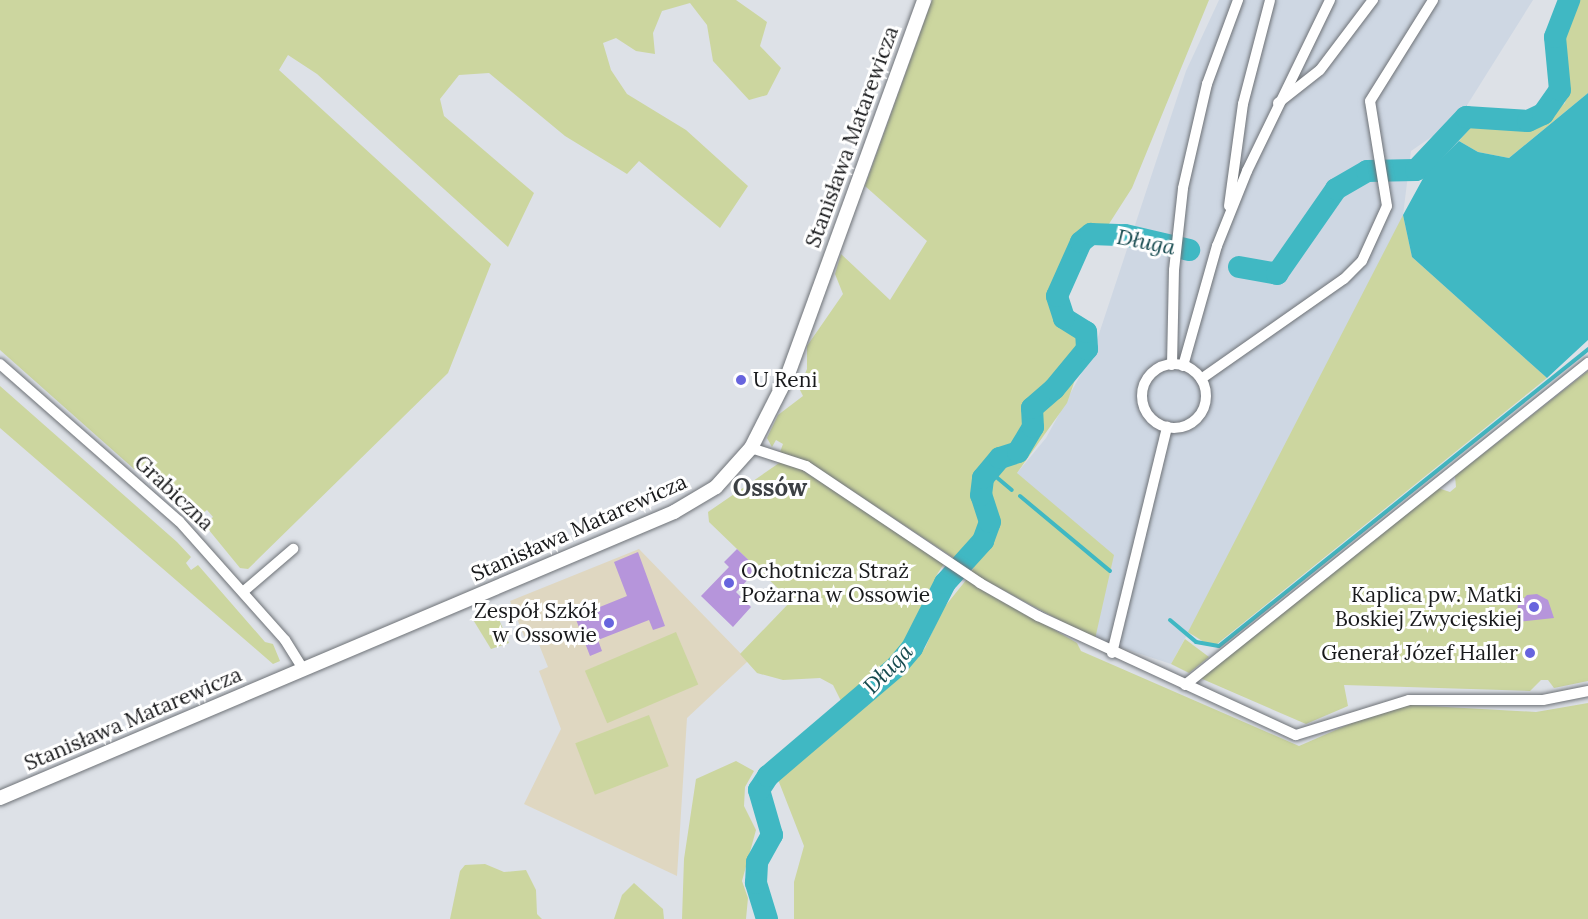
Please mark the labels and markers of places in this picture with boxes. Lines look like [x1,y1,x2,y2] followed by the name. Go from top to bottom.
[753,367,817,393] place label: U Reni
[734,373,748,387] marker: U Reni
[741,558,930,608] place label: Ochotnicza Straż Pożarna w Ossowie
[722,576,736,590] marker: Ochotnicza Straż Pożarna w Ossowie
[1335,582,1522,632] place label: Kaplica pw. Matki Boskiej Zwycięskiej
[474,598,597,648] place label: Zespół Szkół w Ossowie
[1527,600,1541,614] marker: Kaplica pw. Matki Boskiej Zwycięskiej
[602,616,616,630] marker: Zespół Szkół w Ossowie
[1321,640,1518,666] place label: Generał Józef Haller
[1523,646,1537,660] marker: Generał Józef Haller

